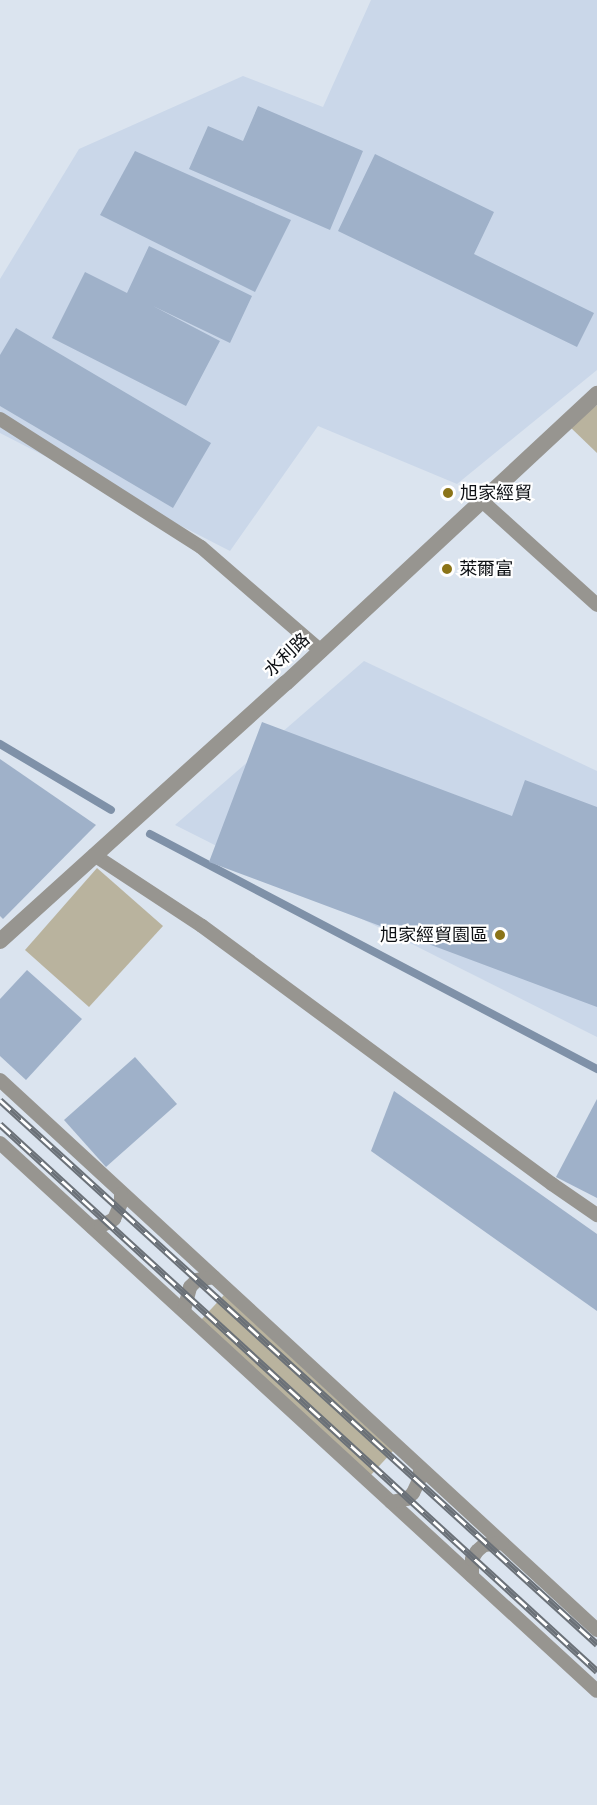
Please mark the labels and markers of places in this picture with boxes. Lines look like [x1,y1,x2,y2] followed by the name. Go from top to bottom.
[460,482,532,504] place label: 旭家經貿
[441,486,455,500] marker: 旭家經貿
[459,558,513,580] place label: 萊爾富
[440,562,454,576] marker: 萊爾富
[380,924,488,946] place label: 旭家經貿園區
[493,928,507,942] marker: 旭家經貿園區

